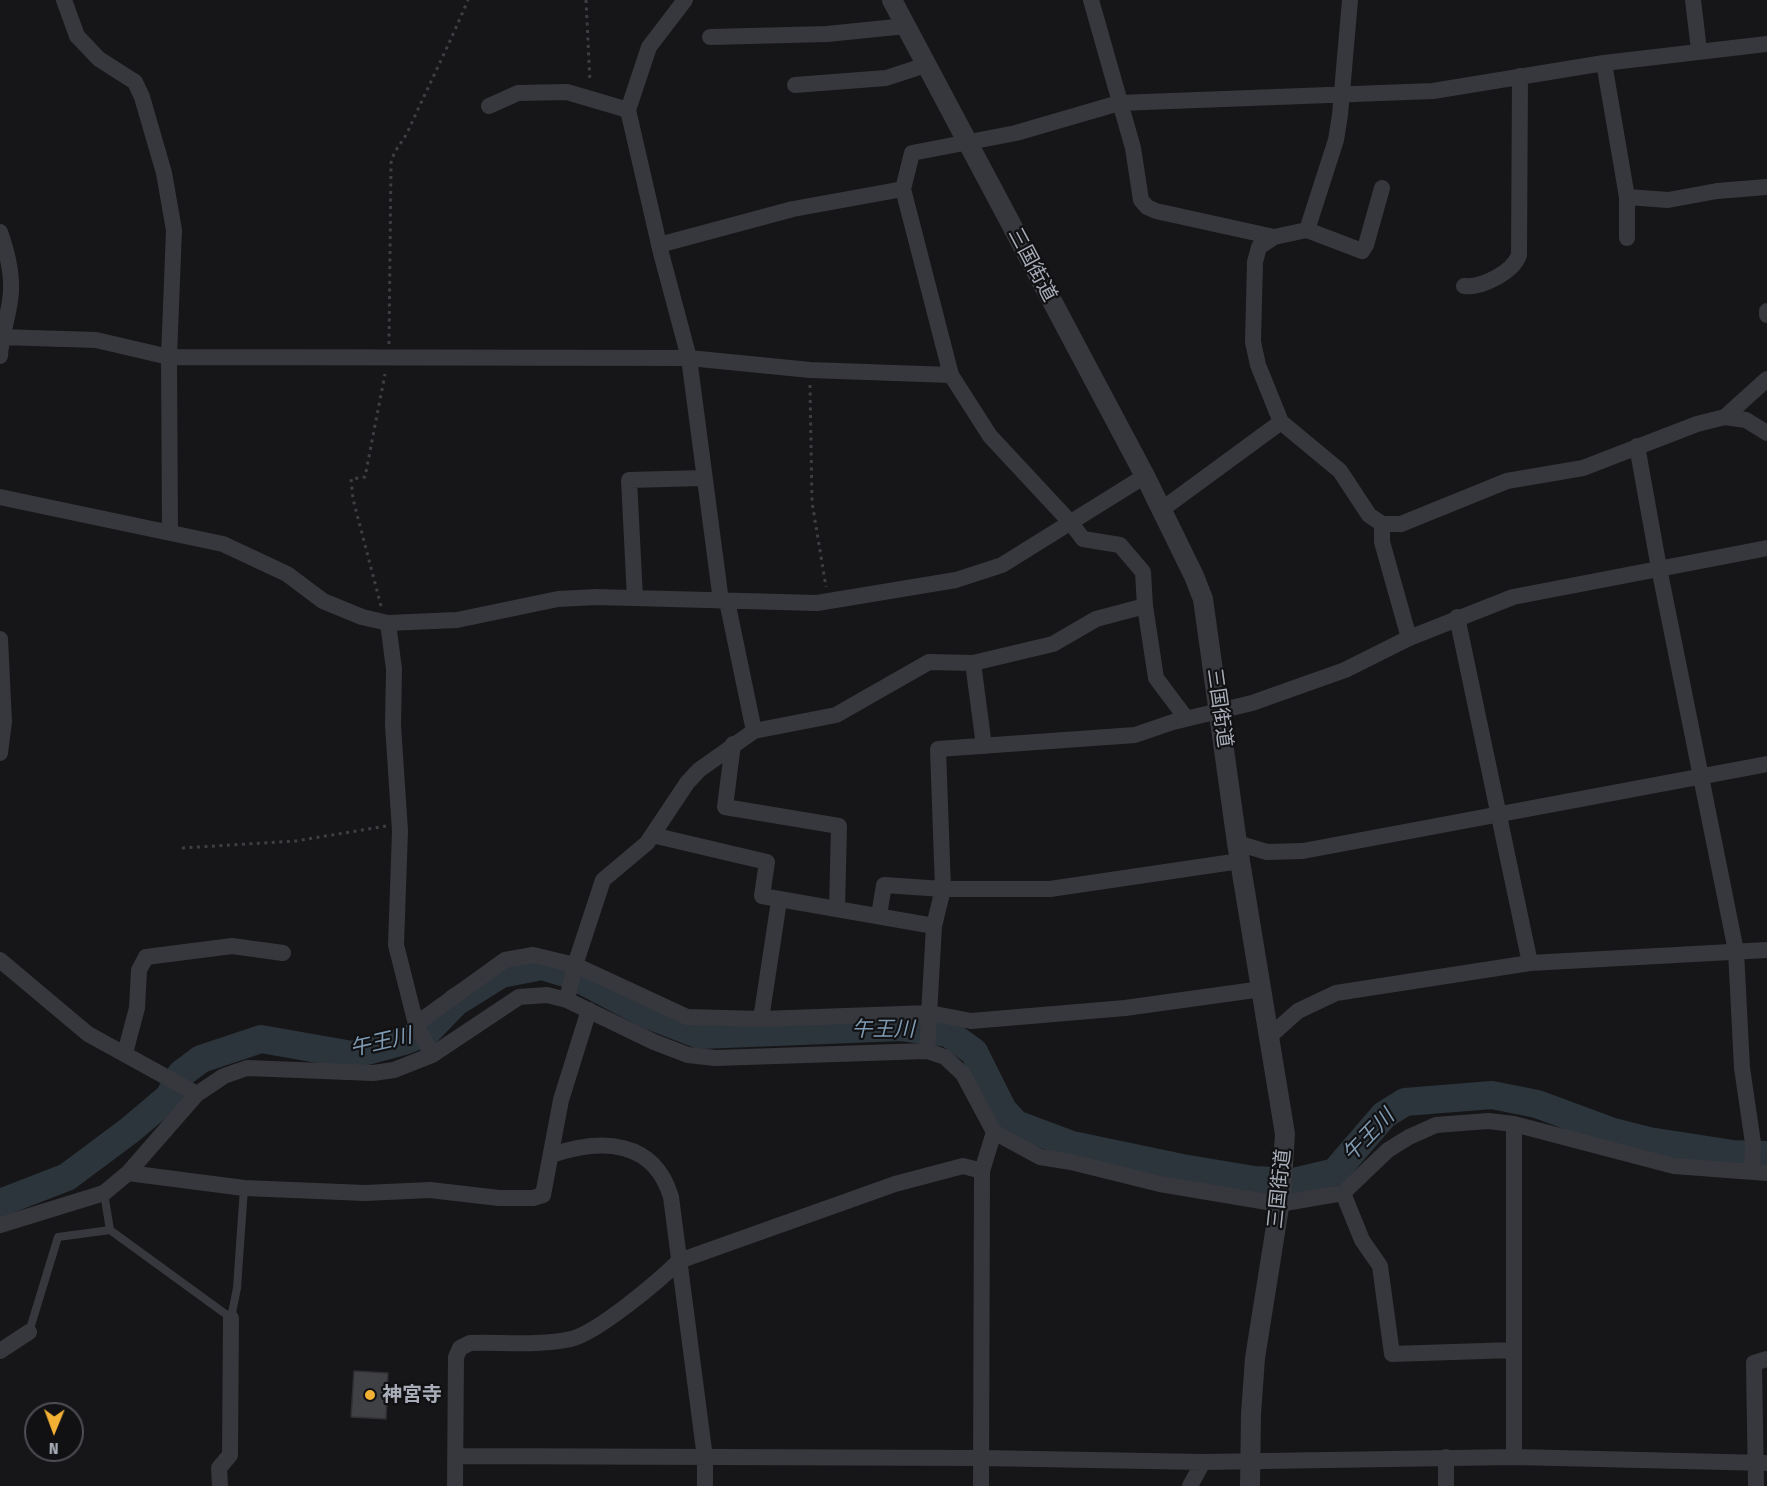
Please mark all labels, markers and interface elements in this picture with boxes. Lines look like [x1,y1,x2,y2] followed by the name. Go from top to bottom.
[1003,224,1061,306] street label: 三国街道
[1202,667,1236,749] street label: 三国街道
[852,1017,914,1043] water label: 午王川
[347,1024,415,1062] water label: 午王川
[1338,1105,1400,1167] water label: 午王川
[1264,1148,1296,1230] street label: 三国街道
[382,1383,442,1407] place label: 神宮寺
[363,1388,377,1402] marker: 神宮寺
[24,1402,84,1462] north arrow
[49,1439,59,1458] text: N

